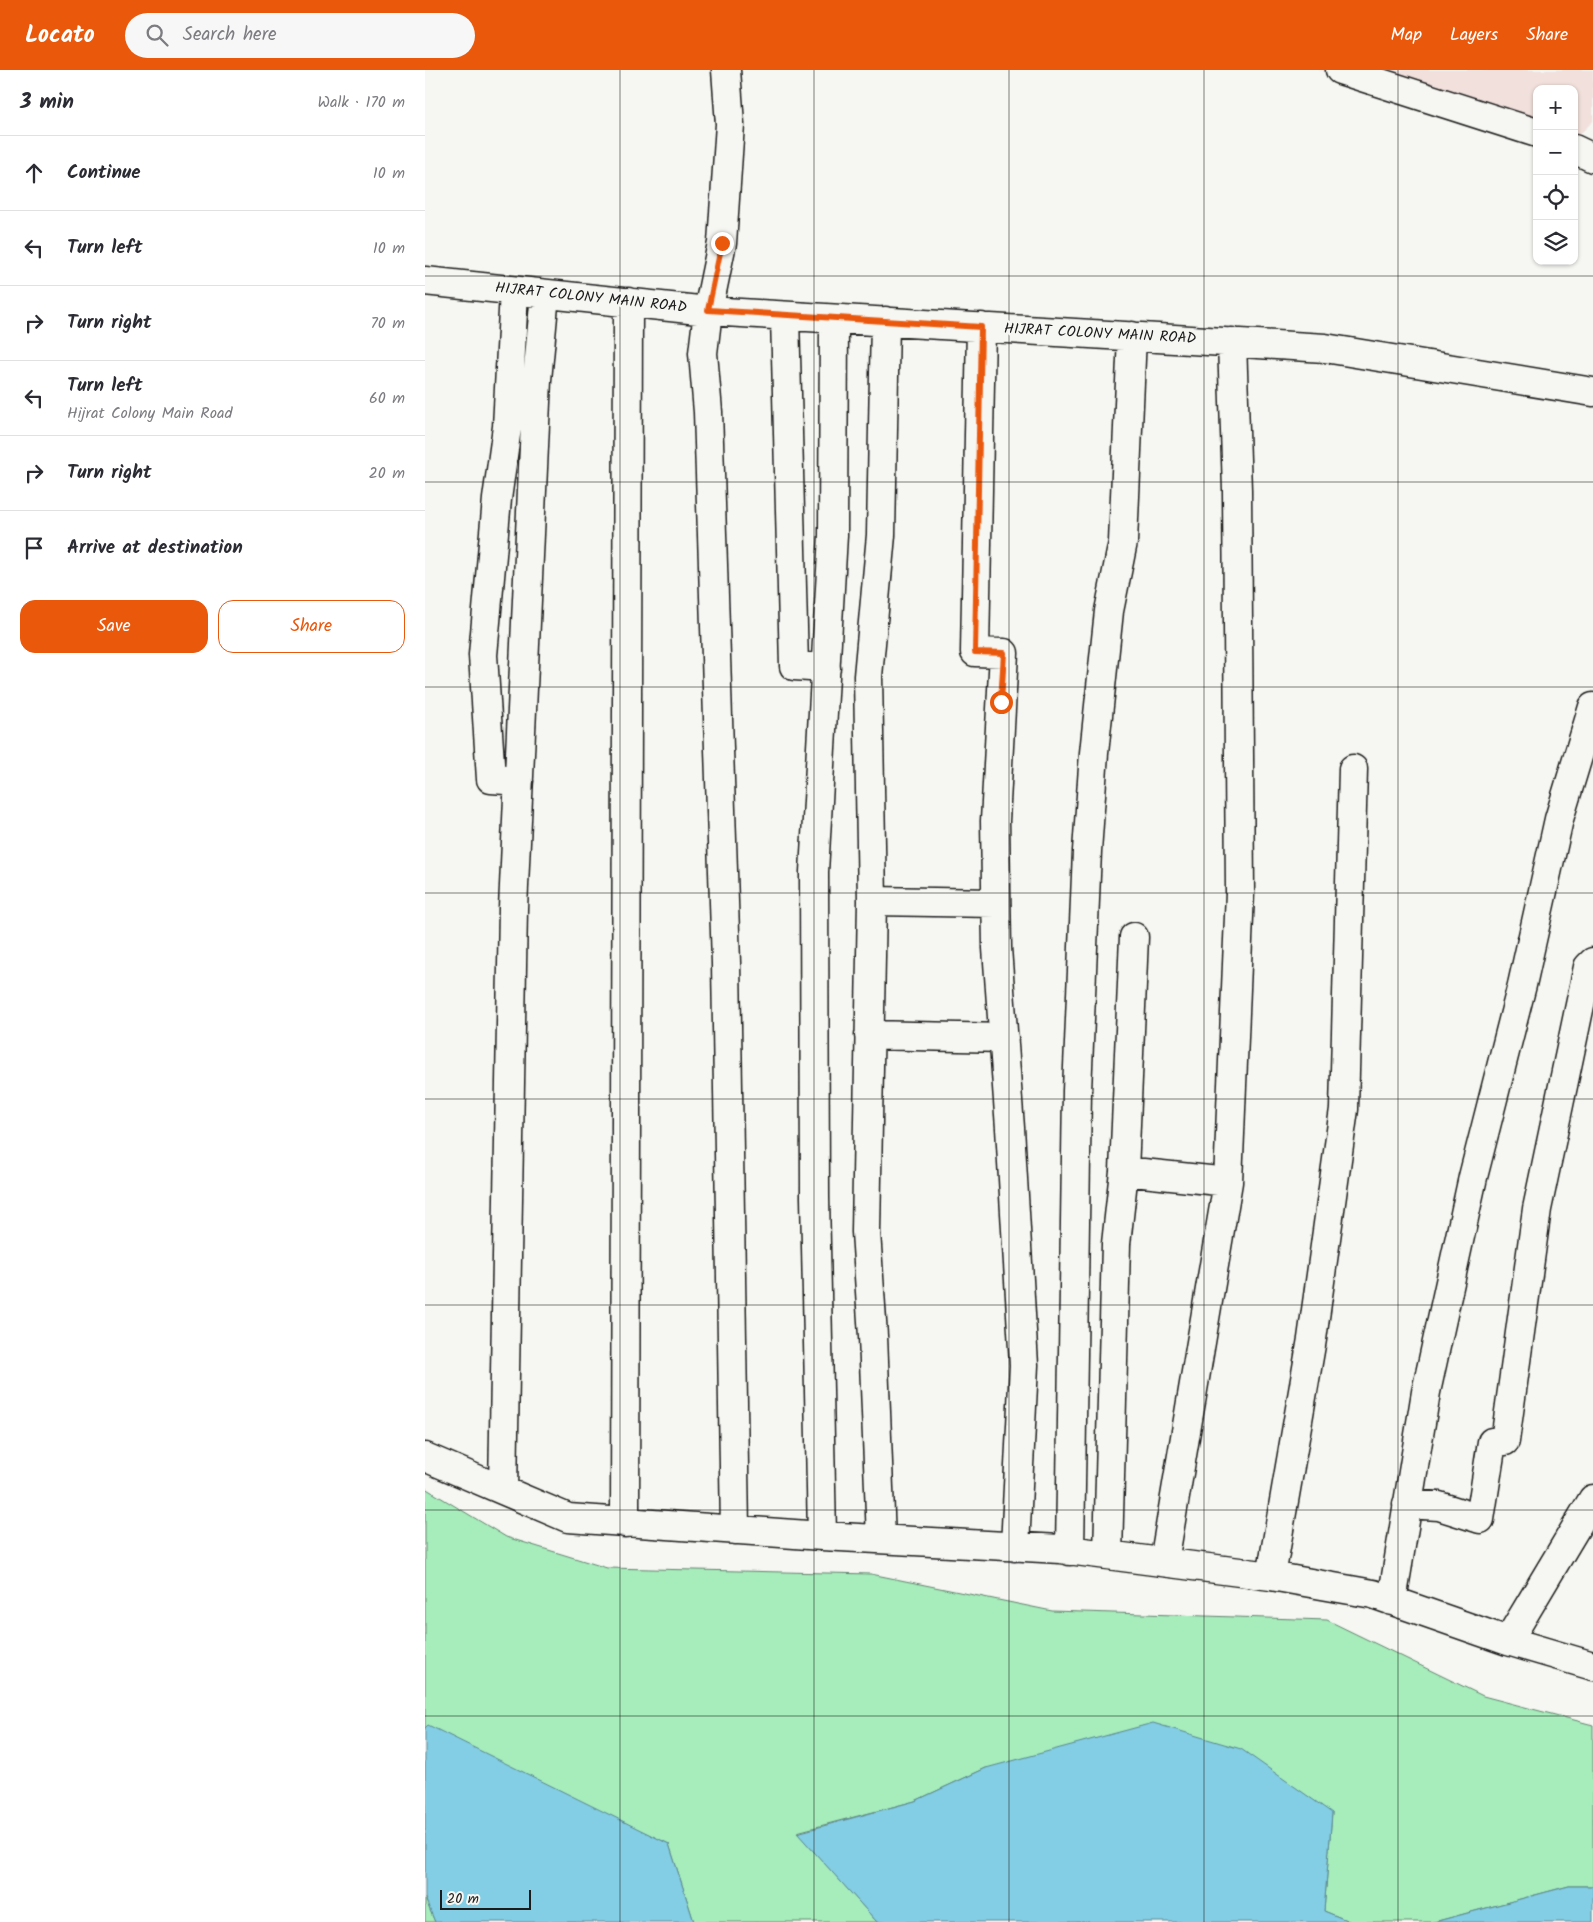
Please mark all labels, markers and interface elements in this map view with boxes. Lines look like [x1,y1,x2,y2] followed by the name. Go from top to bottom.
[125,13,475,58] search box
[25,16,95,55] text: Locato
[183,20,276,50] text: Search here
[143,21,171,49] icon: search
[1391,21,1422,50] text: Map
[1450,21,1498,50] text: Layers
[1526,21,1568,50] text: Share
[1533,85,1578,265] map controls
[1533,85,1578,130] button: +
[20,86,74,119] text: 3 min
[317,90,405,115] text: Walk · 170 m
[1533,130,1578,175] button: −
[67,158,140,188] text: Continue
[20,159,48,187] icon: ahead
[373,161,405,186] text: 10 m
[1533,175,1578,220] button: locate
[1533,220,1578,265] button: layers
[711,232,734,255] route end
[67,233,142,263] text: Turn left
[20,234,48,262] icon: left
[373,236,405,261] text: 10 m
[494,276,688,320] street label: HIJRAT COLONY MAIN ROAD
[67,308,152,338] text: Turn right
[20,309,48,337] icon: right
[370,311,405,336] text: 70 m
[1003,317,1197,351] street label: HIJRAT COLONY MAIN ROAD
[67,371,142,401] text: Turn left
[20,384,48,412] icon: left
[369,386,405,411] text: 60 m
[67,401,232,426] text: Hijrat Colony Main Road
[67,458,152,488] text: Turn right
[20,459,48,487] icon: right
[369,461,405,486] text: 20 m
[67,533,243,563] text: Arrive at destination
[20,534,48,562] icon: arrive
[20,600,208,653] button: Save
[218,600,405,653] button: Share
[990,691,1013,714] route start
[440,1887,531,1910] scale bar
[447,1888,479,1910] text: 20 m

